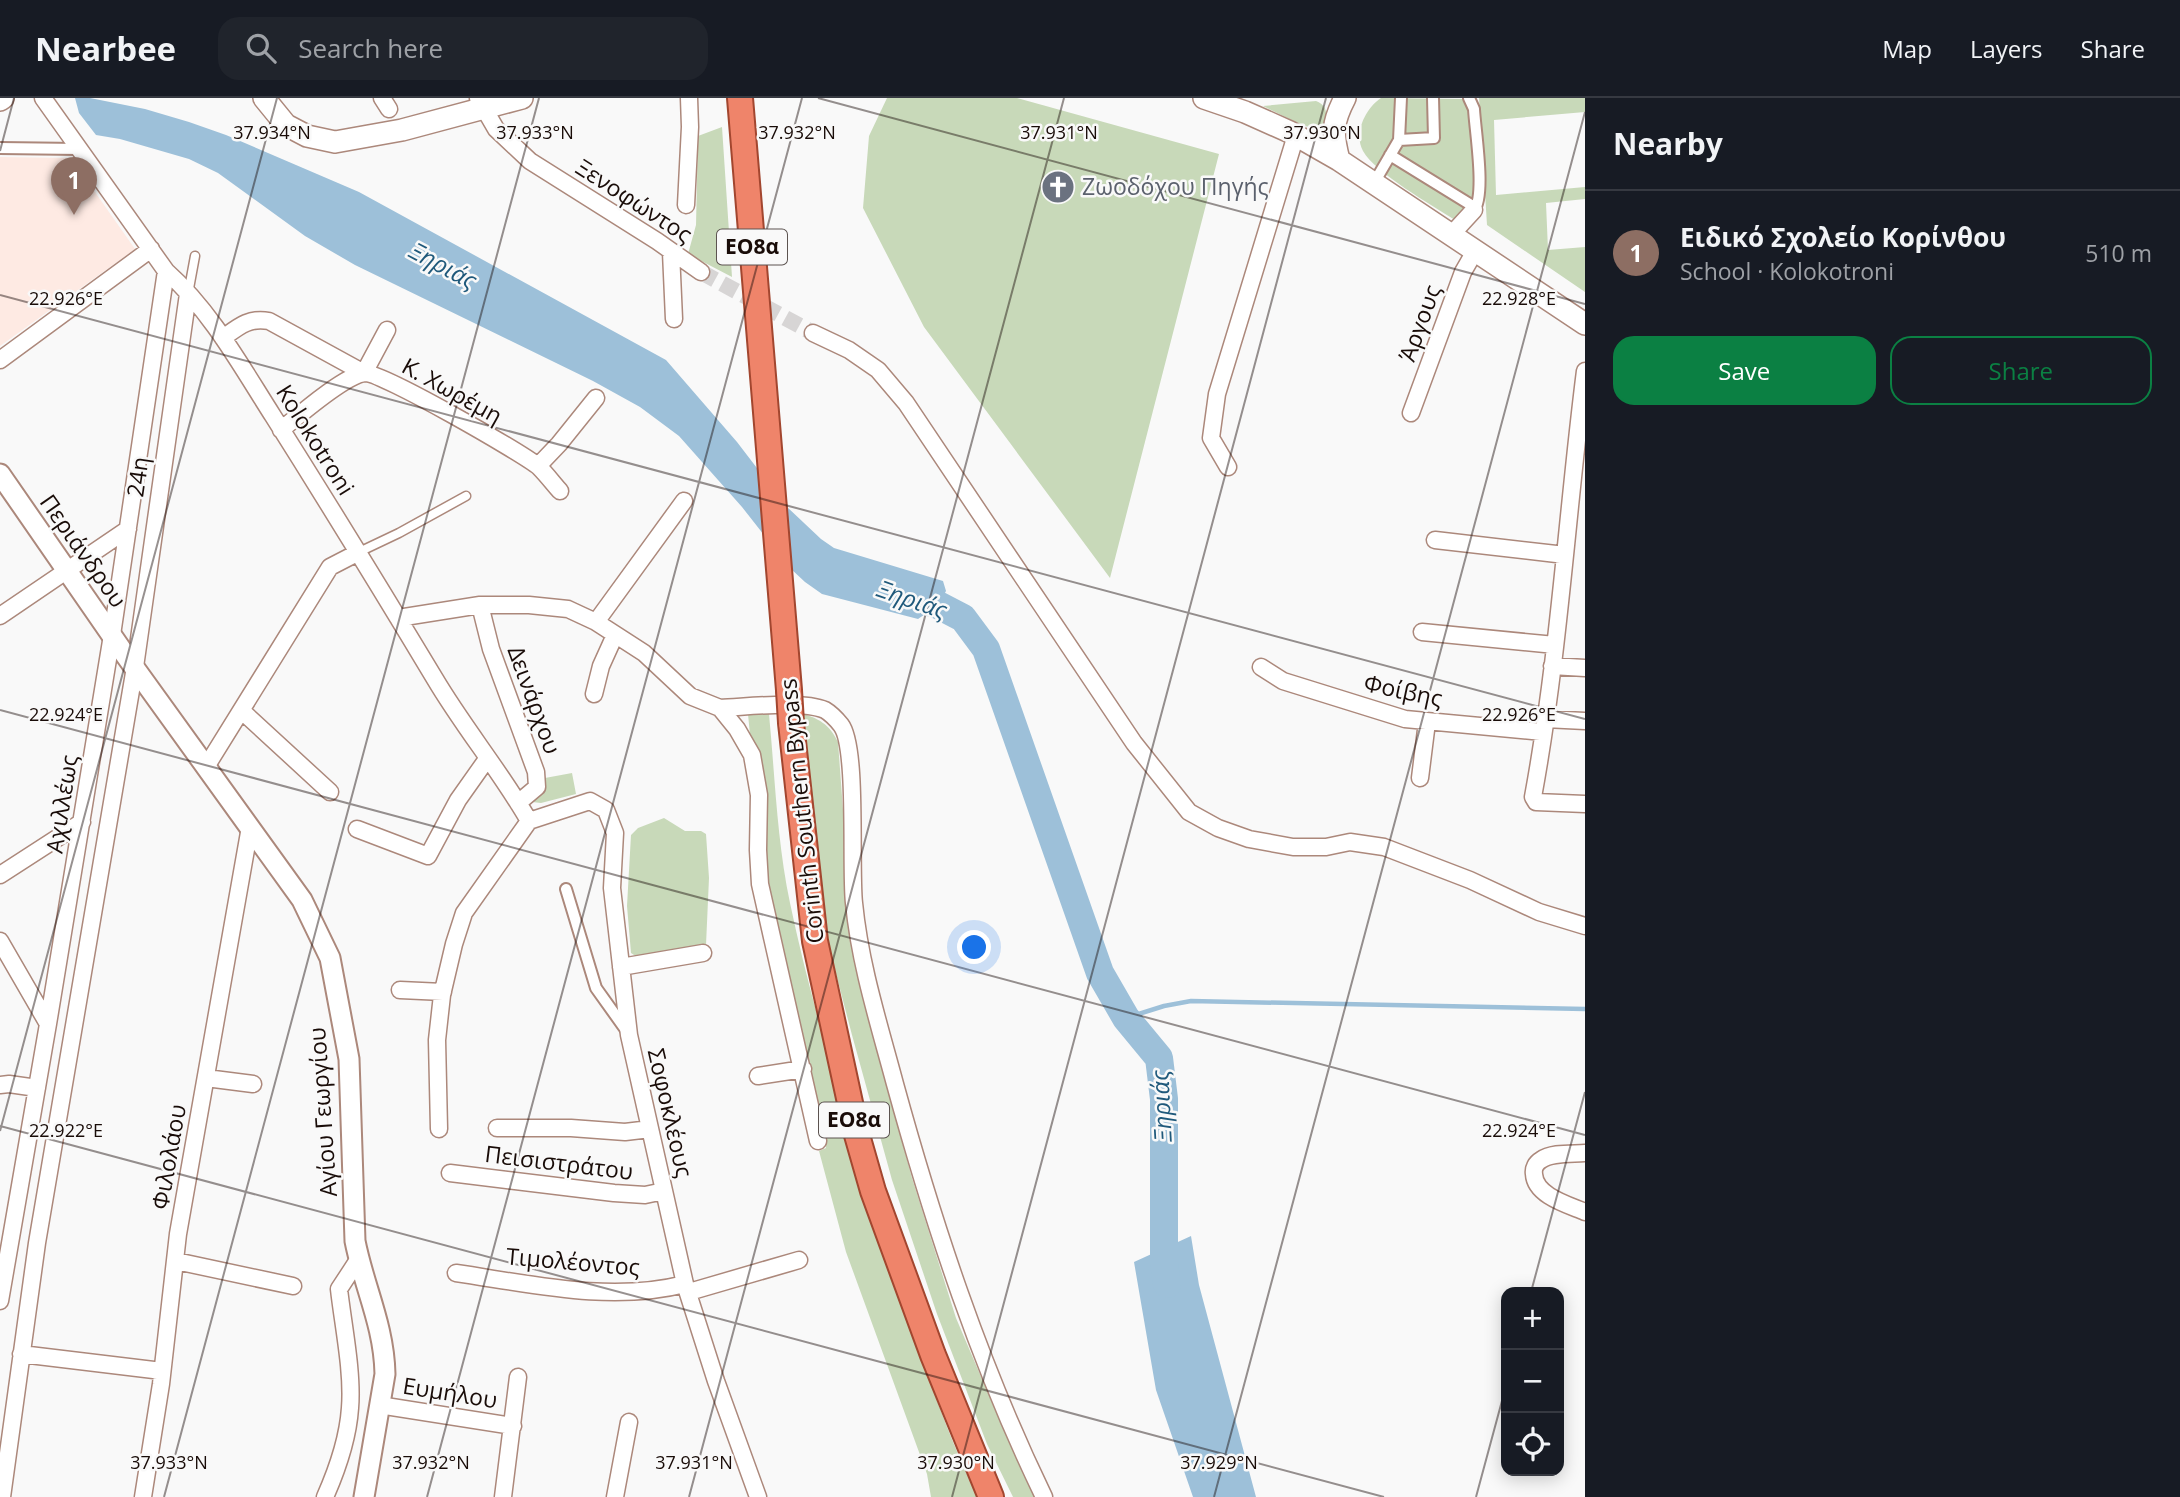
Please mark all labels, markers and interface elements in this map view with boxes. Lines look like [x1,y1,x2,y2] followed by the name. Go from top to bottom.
[218,17,708,80] search box
[35,26,176,71] text: Nearbee
[242,29,280,67] icon: search
[298,30,443,66] text: Search here
[1882,32,1932,65] text: Map
[1970,32,2043,65] text: Layers
[2081,32,2145,65] text: Share
[233,120,311,144] text: 37.934°N
[496,120,574,144] text: 37.933°N
[758,120,836,144] text: 37.932°N
[1020,120,1098,144] text: 37.931°N
[1283,120,1361,144] text: 37.930°N
[1613,123,1723,164] text: Nearby
[570,151,699,250] street label: Ξενοφώντος
[51,157,97,215] pin: 1
[1039,168,1077,206] church icon: Ζωοδόχου Πηγής
[1082,170,1269,202] place label: Ζωοδόχου Πηγής
[1680,219,2006,255] text: Ειδικό Σχολείο Κορίνθου
[717,230,787,264] road number: ΕΟ8α
[403,233,484,297] water label: Ξηριάς
[1629,237,1643,269] text: 1
[2085,237,2152,269] text: 510 m
[1680,255,1894,287] text: School · Kolokotroni
[1390,280,1448,365] street label: Άργους
[29,286,103,310] text: 22.926°E
[1482,286,1556,310] text: 22.928°E
[1613,336,1876,405] button: Save
[1890,336,2152,405] button: Share
[396,349,508,431] street label: Κ. Χωρέμη
[269,378,362,501] street label: Kolokotroni
[118,455,156,499] street label: 24η
[33,487,135,613] street label: Περιάνδρου
[872,571,953,626] water label: Ξηριάς
[501,641,569,758] street label: Δεινάρχου
[1361,666,1445,714] street label: Φοίβης
[771,677,831,945] street label: Corinth Southern Bypass
[29,702,103,726] text: 22.924°E
[1482,702,1556,726] text: 22.926°E
[37,752,85,855] street label: Αχιλλέως
[957,930,991,964] your location
[300,1026,344,1198] street label: Αγίου Γεωργίου
[641,1045,701,1180] street label: Σοφοκλέους
[1142,1068,1179,1144] water label: Ξηριάς
[143,1102,193,1212] street label: Φιλολάου
[819,1102,889,1138] road number: ΕΟ8α
[29,1118,103,1142] text: 22.922°E
[1482,1118,1556,1142] text: 22.924°E
[483,1137,635,1187] street label: Πεισιστράτου
[505,1239,641,1283] street label: Τιμολέοντος
[1501,1287,1564,1476] map controls
[1501,1287,1564,1350] button: +
[1501,1350,1564,1413] button: −
[401,1369,500,1415] street label: Ευμήλου
[1501,1413,1564,1476] button: locate
[130,1450,208,1474] text: 37.933°N
[392,1450,470,1474] text: 37.932°N
[655,1450,733,1474] text: 37.931°N
[917,1450,995,1474] text: 37.930°N
[1180,1450,1258,1474] text: 37.929°N

